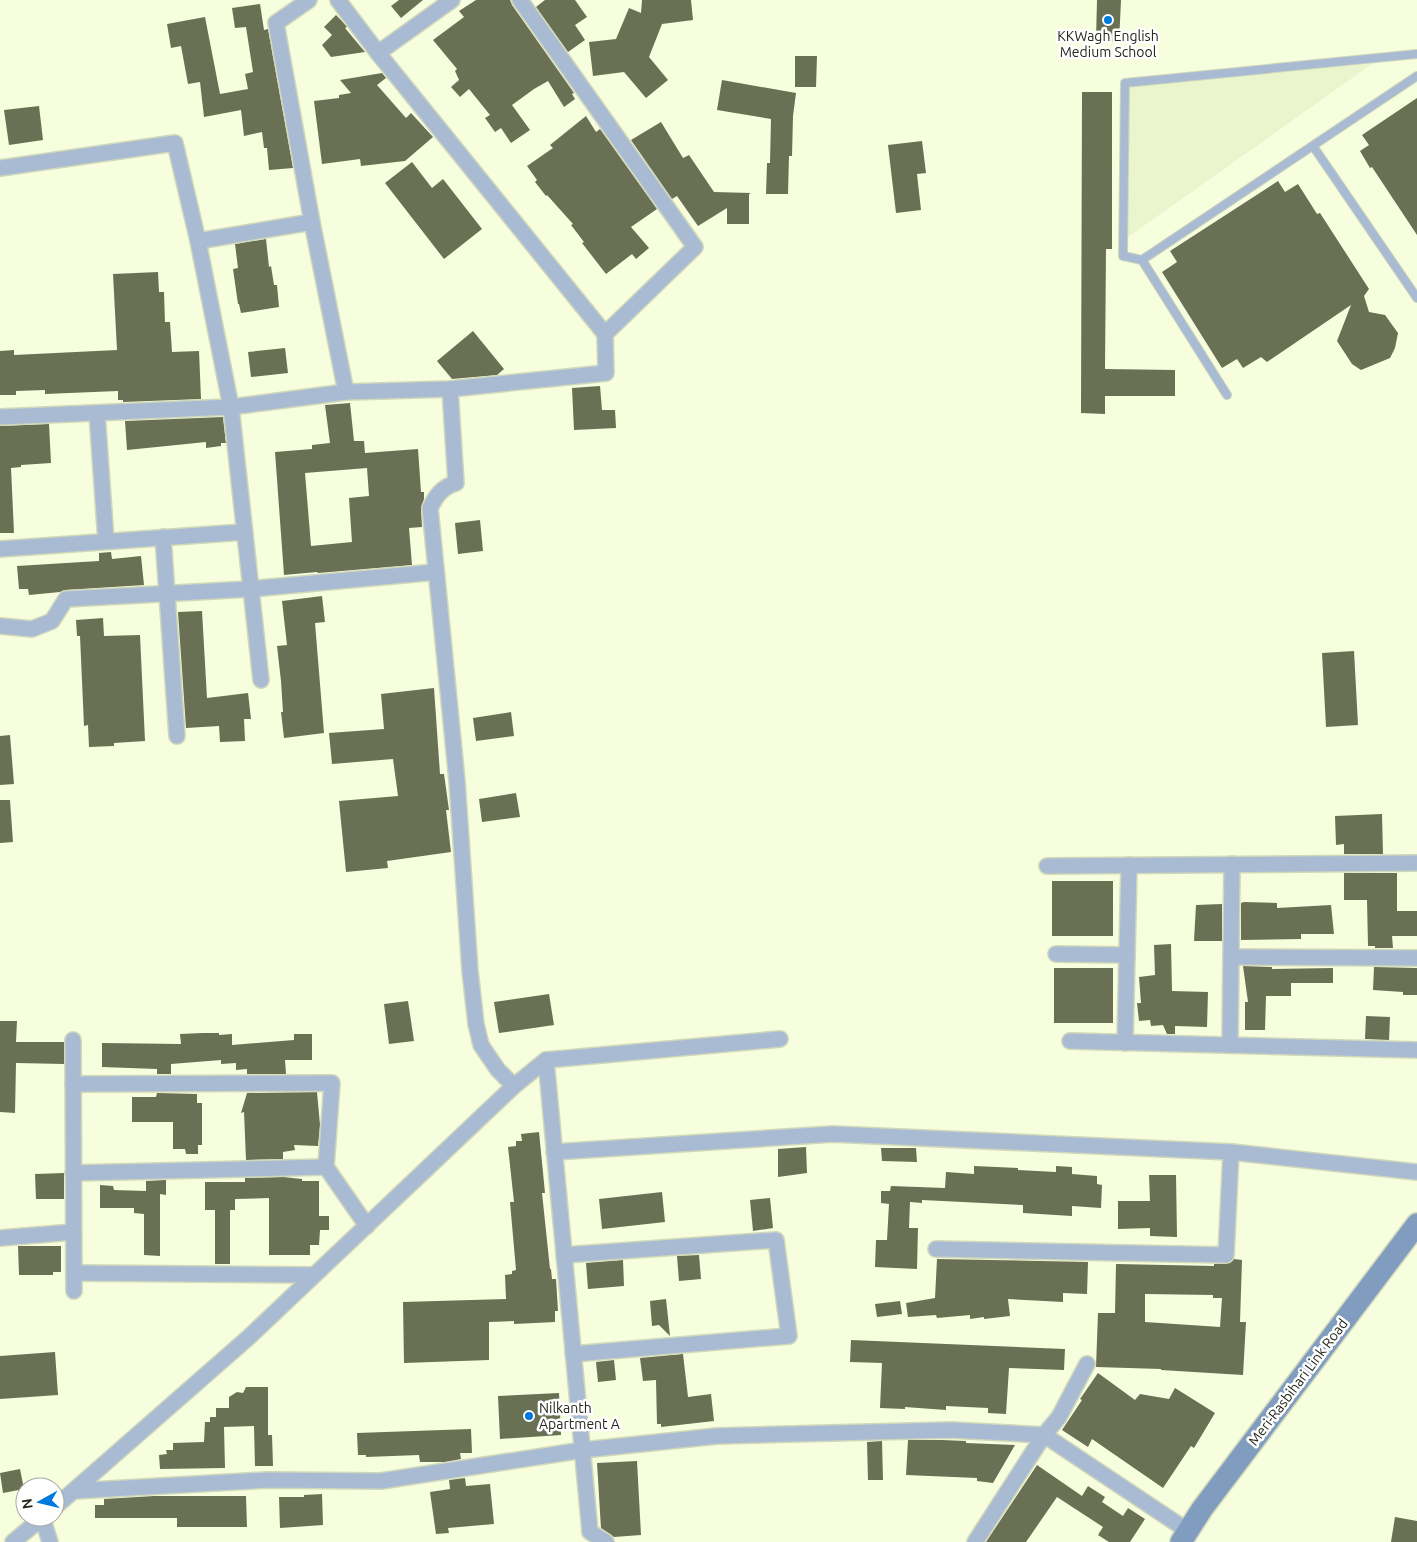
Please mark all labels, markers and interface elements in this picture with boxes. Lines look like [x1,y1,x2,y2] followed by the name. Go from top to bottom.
[1102,14,1114,26] marker: KKWagh English Medium School
[1057,28,1159,60] place label: KKWagh English Medium School
[1245,1316,1351,1448] street label: Meri-Rasbihari Link Road
[539,1400,620,1432] place label: Nilkanth Apartment A
[523,1410,535,1422] marker: Nilkanth Apartment A
[15,1477,65,1527] north arrow
[18,1498,36,1510] text: N

